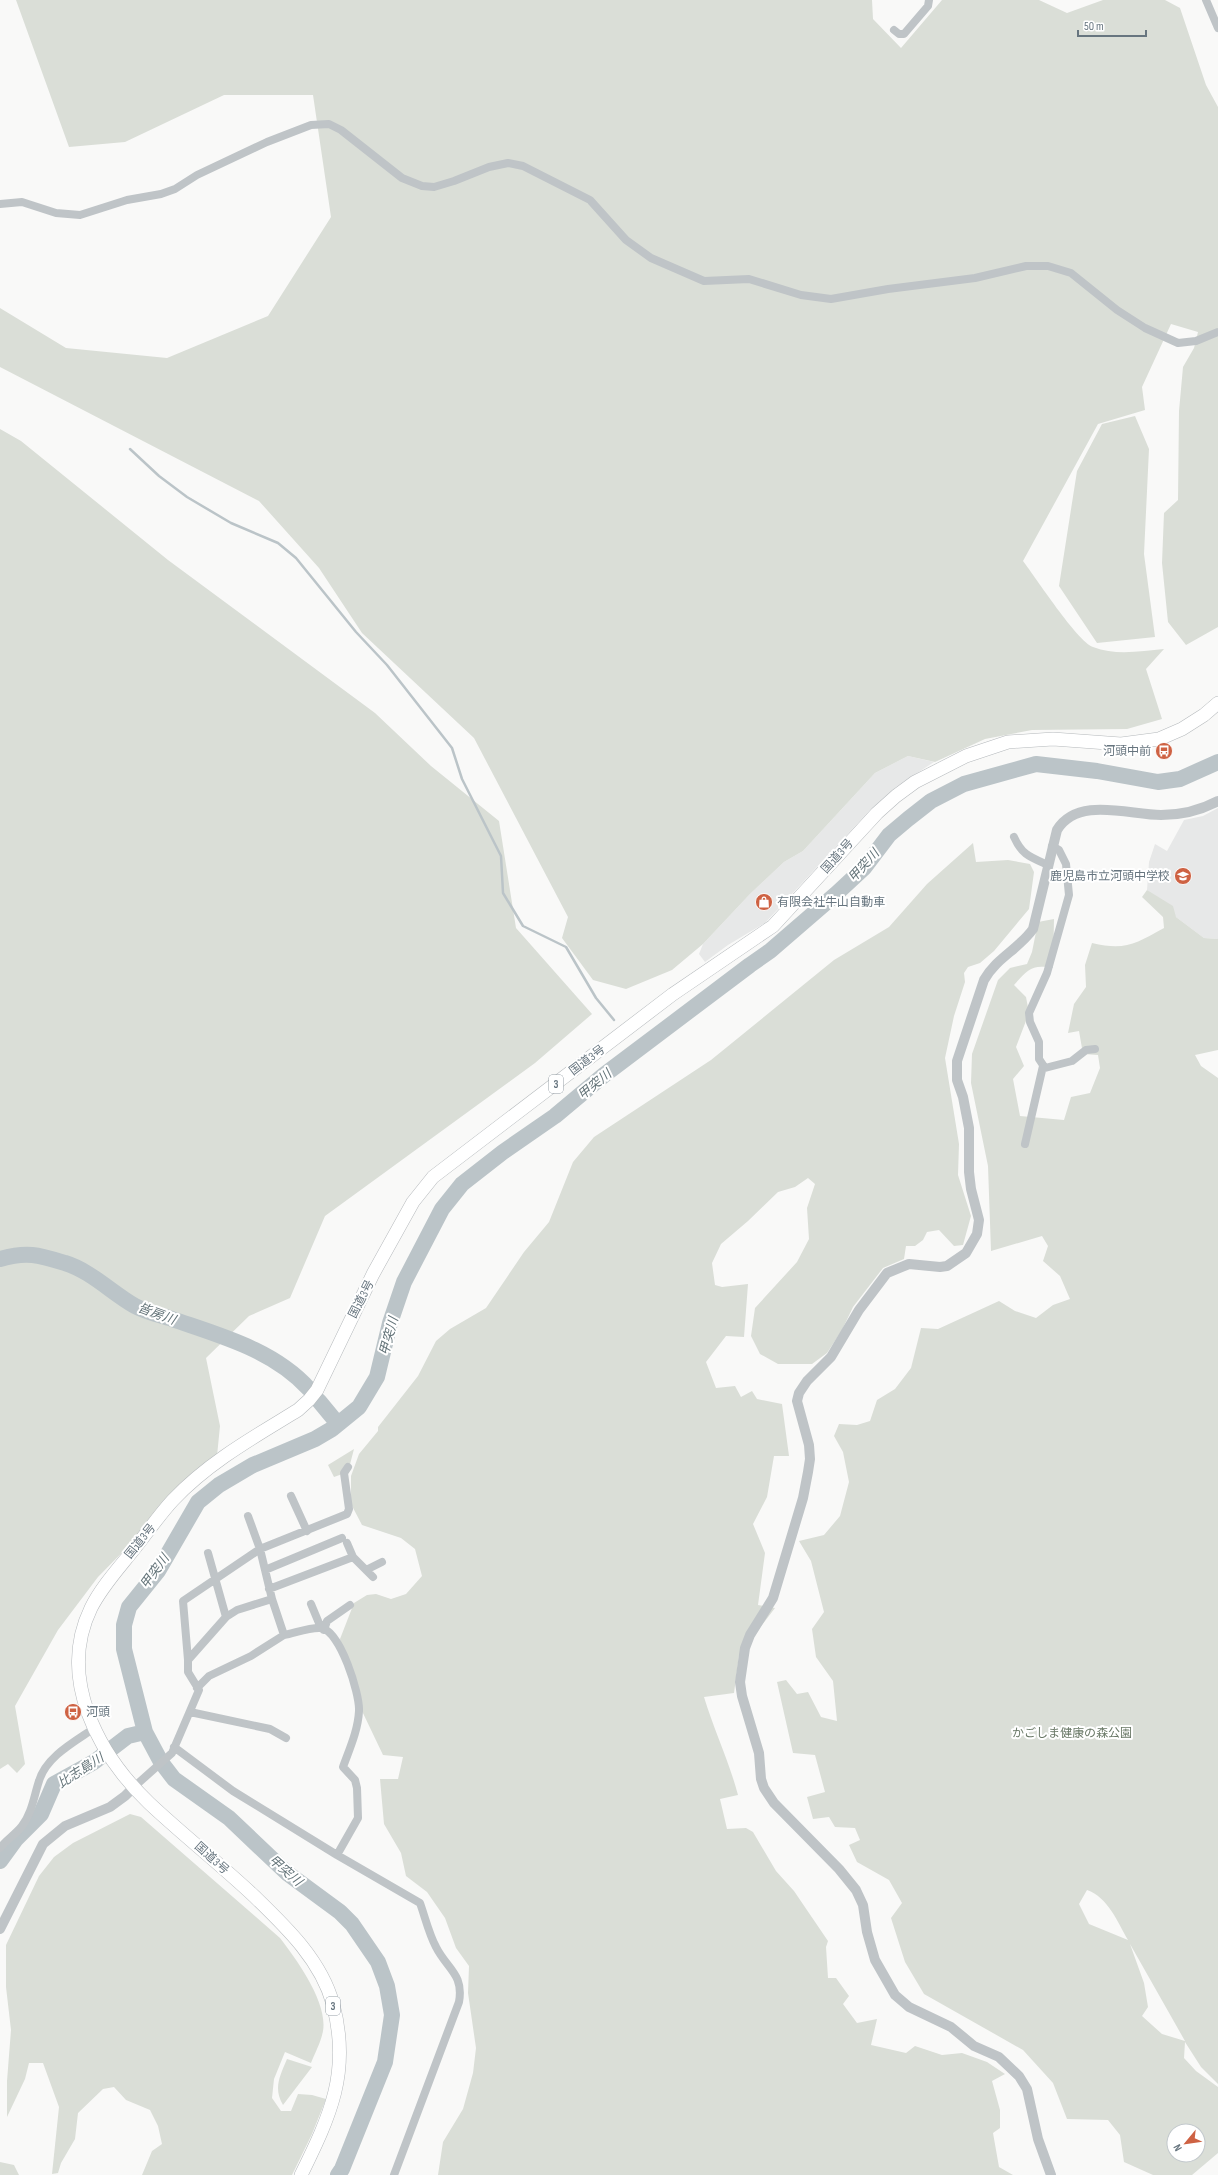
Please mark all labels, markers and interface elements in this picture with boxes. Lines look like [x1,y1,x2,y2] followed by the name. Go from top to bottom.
[1078,12,1146,38] scale bar
[1084,19,1104,34] text: 50 m
[1154,741,1174,761] bus stop icon: 河頭中前
[1103,744,1151,759] place label: 河頭中前
[818,836,857,877] street label: 国道3号
[845,844,884,886] water label: 甲突川
[1173,866,1193,886] school or university icon: 鹿児島市立河頭中学校
[1050,869,1170,884] place label: 鹿児島市立河頭中学校
[754,892,774,912] shop icon: 有限会社牛山自動車
[777,895,885,910] place label: 有限会社牛山自動車
[566,1042,608,1079] street label: 国道3号
[575,1065,616,1103] water label: 甲突川
[549,1075,563,1093] road number: 3
[345,1278,377,1321] street label: 国道3号
[136,1300,180,1329] water label: 皆房川
[376,1313,402,1357] water label: 甲突川
[122,1521,159,1562] street label: 国道3号
[137,1549,174,1592] water label: 甲突川
[63,1702,83,1722] bus stop icon: 河頭
[86,1705,110,1720] place label: 河頭
[1012,1726,1132,1741] park label: かごしま健康の森公園
[54,1749,108,1792] water label: 比志島川
[191,1839,232,1878] street label: 国道3号
[265,1852,307,1891] water label: 甲突川
[326,1997,340,2015] road number: 3
[1166,2123,1206,2163] north arrow
[1171,2142,1185,2153] text: N

